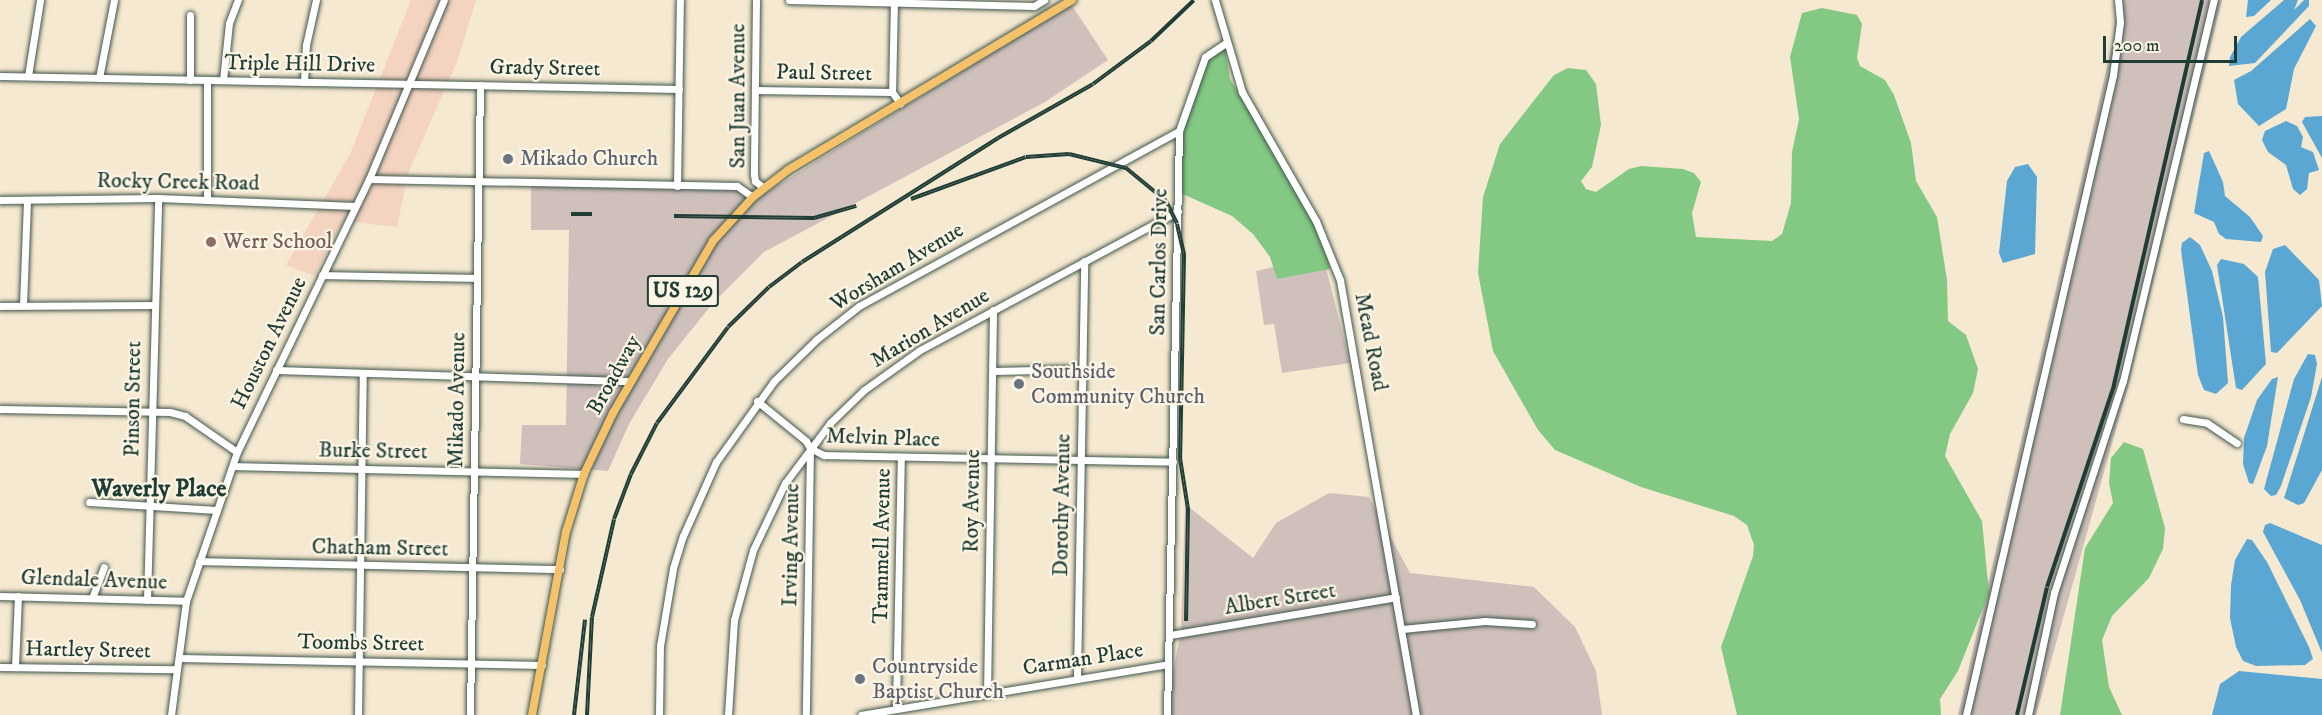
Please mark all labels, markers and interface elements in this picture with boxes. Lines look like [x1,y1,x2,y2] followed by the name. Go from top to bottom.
[725,23,751,169] street label: San Juan Avenue
[2106,24,2240,62] scale bar
[2114,35,2160,57] text: 200 m
[224,49,376,79] street label: Triple Hill Drive
[489,54,601,82] street label: Grady Street
[776,59,872,87] street label: Paul Street
[520,146,658,172] place label: Mikado Church
[501,152,515,166] marker: Mikado Church
[96,167,260,197] street label: Rocky Creek Road
[1145,188,1173,336] street label: San Carlos Drive
[826,217,968,317] street label: Worsham Avenue
[223,229,333,255] place label: Werr School
[204,235,218,249] marker: Werr School
[226,272,312,414] street label: Houston Avenue
[646,273,720,309] road number: US 129
[866,282,994,374] street label: Marion Avenue
[1349,291,1393,393] street label: Mead Road
[581,331,647,419] street label: Broadway
[443,332,471,468] street label: Mikado Avenue
[119,341,147,457] street label: Pinson Street
[1031,358,1205,410] place label: Southside Community Church
[1012,377,1026,391] marker: Southside Community Church
[826,423,940,453] street label: Melvin Place
[1048,433,1076,577] street label: Dorothy Avenue
[318,437,428,465] street label: Burke Street
[958,449,986,553] street label: Roy Avenue
[867,468,897,624] street label: Trammell Avenue
[92,476,226,504] district label: Waverly Place
[777,483,805,607] street label: Irving Avenue
[311,534,449,562] street label: Chatham Street
[20,564,168,596] street label: Glendale Avenue
[1223,577,1337,621] street label: Albert Street
[297,629,425,657] street label: Toombs Street
[25,636,151,664] street label: Hartley Street
[1021,636,1145,682] street label: Carman Place
[872,653,1004,704] place label: Countryside Baptist Church
[853,672,867,686] marker: Countryside Baptist Church

